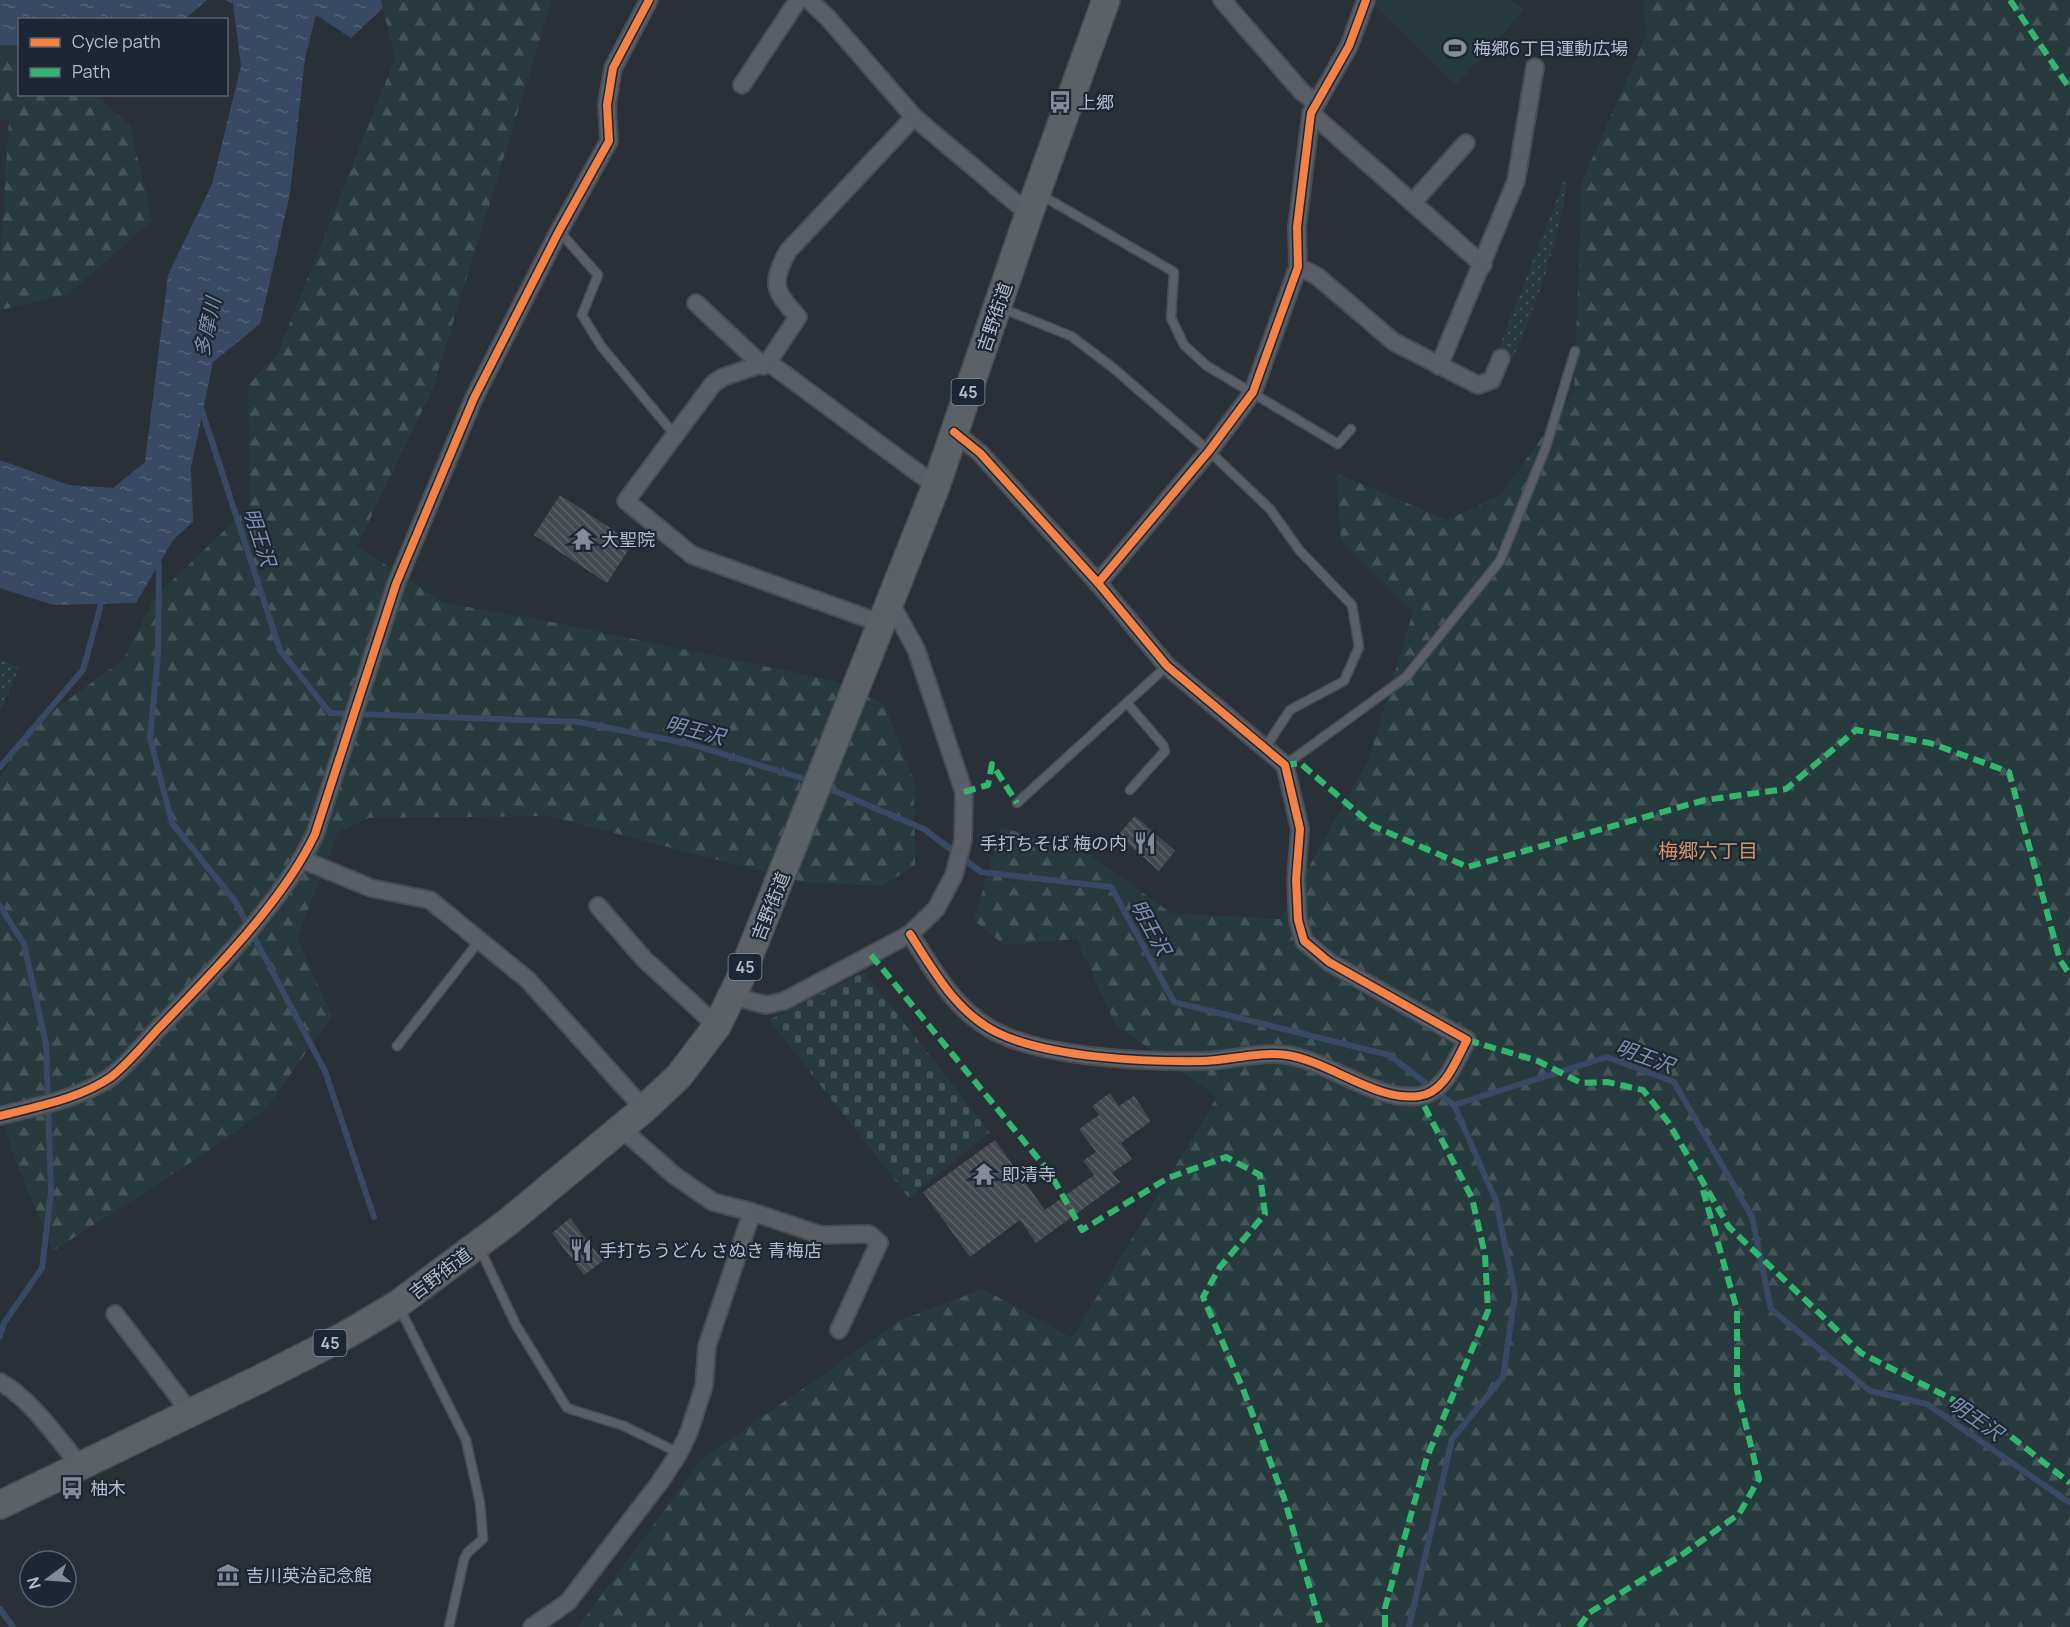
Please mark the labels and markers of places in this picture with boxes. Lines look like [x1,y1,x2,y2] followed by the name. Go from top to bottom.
[1442,35,1468,61] sports icon: 梅郷6丁目運動広場
[1473,36,1628,60] place label: 梅郷6丁目運動広場
[1047,89,1073,115] bus stop icon: 上郷
[1078,90,1114,114] place label: 上郷
[570,526,596,552] temple icon: 大聖院
[601,527,655,551] place label: 大聖院
[1132,830,1158,856] restaurant icon: 手打ちそば 梅の内
[979,831,1127,855] place label: 手打ちそば 梅の内
[971,1161,997,1187] temple icon: 即清寺
[1002,1162,1056,1186] place label: 即清寺
[568,1237,594,1263] restaurant icon: 手打ちうどん さぬき 青梅店
[599,1238,822,1262] place label: 手打ちうどん さぬき 青梅店
[59,1475,85,1501] bus stop icon: 柚木
[90,1476,126,1500] place label: 柚木
[215,1562,241,1588] museum icon: 吉川英治記念館
[246,1563,372,1587] place label: 吉川英治記念館

